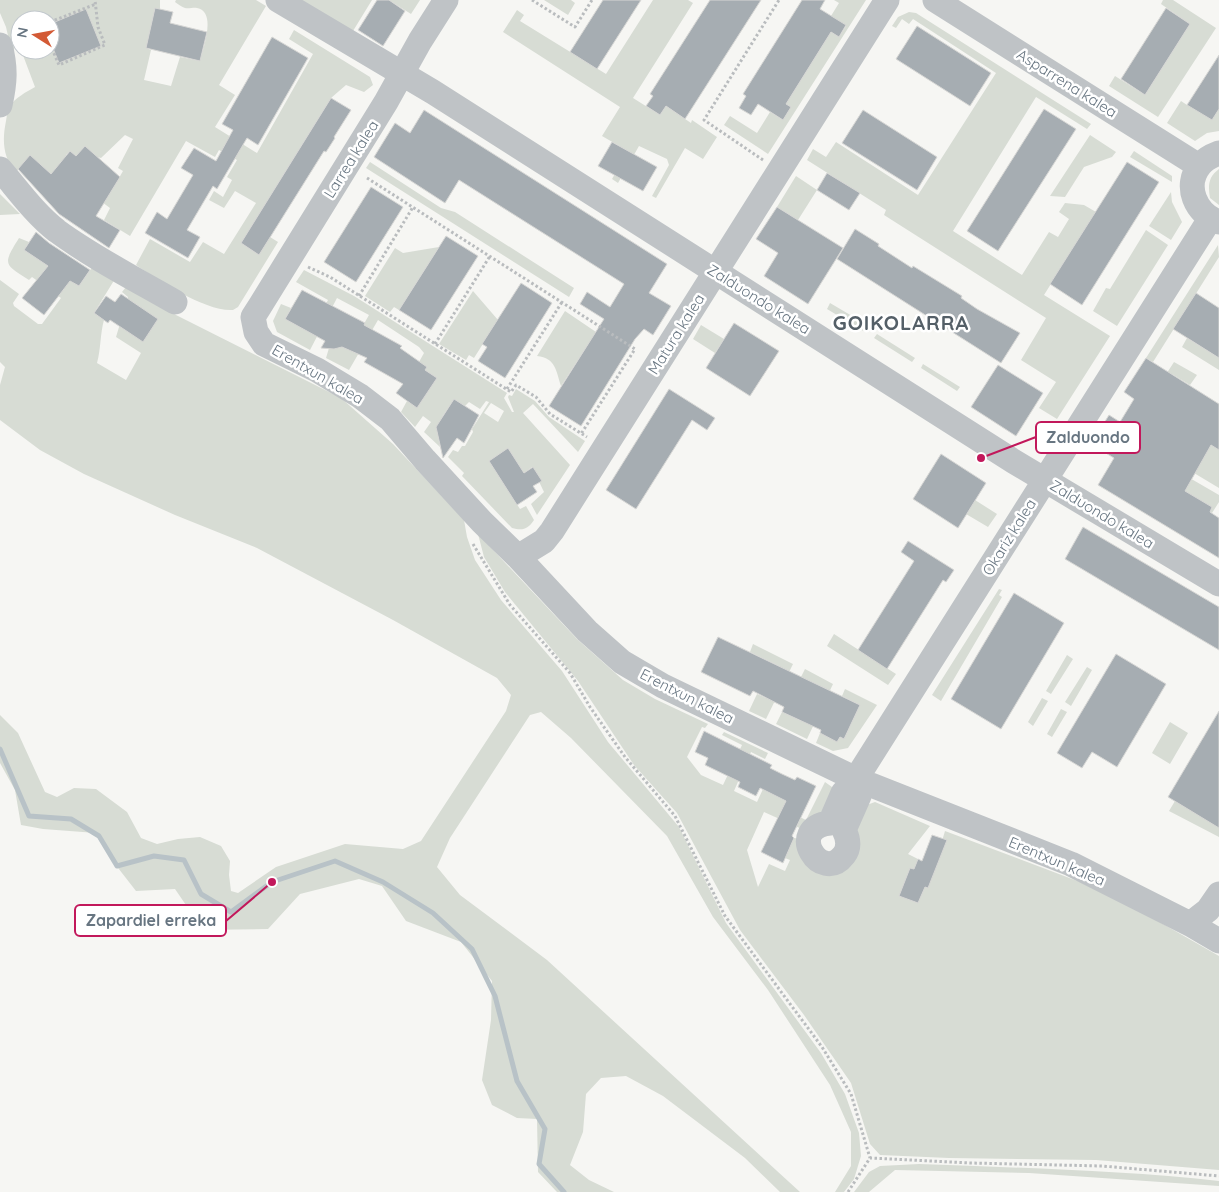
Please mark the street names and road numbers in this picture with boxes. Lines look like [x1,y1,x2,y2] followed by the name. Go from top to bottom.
[1013,45,1121,121] street label: Asparrena kalea
[320,117,382,201] street label: Larrea kalea
[704,260,814,338] street label: Zalduondo kalea
[644,290,708,378] street label: Matura kalea
[269,340,367,408] street label: Erentxun kalea
[1047,476,1157,552] street label: Zalduondo kalea
[978,495,1040,579] street label: Okariz kalea
[637,664,737,728] street label: Erentxun kalea
[1006,832,1108,890] street label: Erentxun kalea

